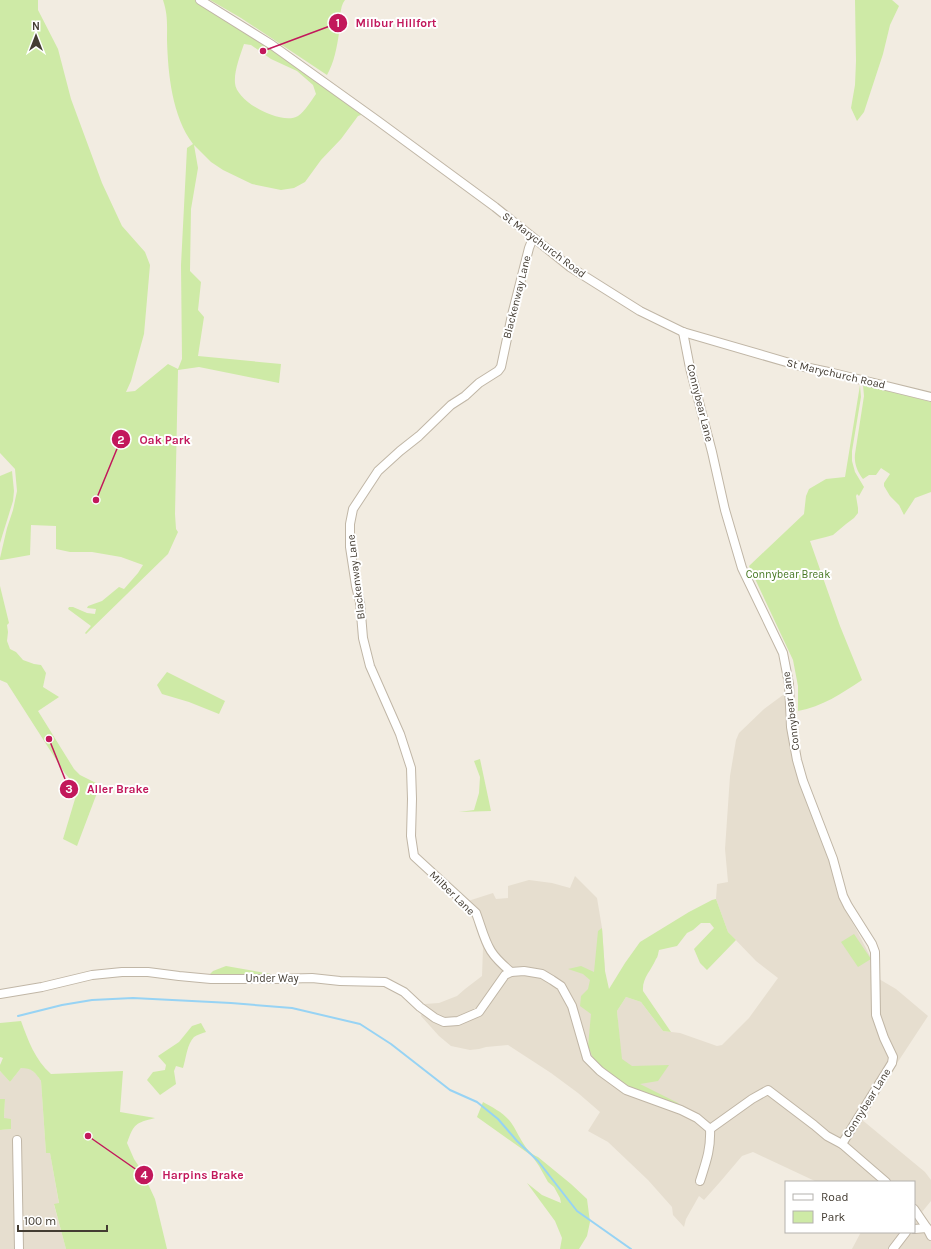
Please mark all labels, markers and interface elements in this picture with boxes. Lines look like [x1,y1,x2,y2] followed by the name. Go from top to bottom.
[328,11,445,35] callout: Milbur Hillfort
[16,16,56,56] north arrow
[336,16,340,30] text: 1
[355,16,437,30] text: Milbur Hillfort
[32,20,40,33] text: N
[500,209,588,281] street label: St Marychurch Road
[500,254,534,340] street label: Blackenway Lane
[785,356,887,392] street label: St Marychurch Road
[684,363,716,443] street label: Connybear Lane
[111,427,198,451] callout: Oak Park
[117,433,125,447] text: 2
[139,433,191,447] text: Oak Park
[344,533,368,620] street label: Blackenway Lane
[746,568,830,581] park label: Connybear Break
[780,670,802,751] street label: Connybear Lane
[59,777,157,801] callout: Aller Brake
[65,782,73,796] text: 3
[87,782,149,796] text: Aller Brake
[427,868,478,918] street label: Milber Lane
[245,972,299,985] street label: Under Way
[840,1066,894,1140] street label: Connybear Lane
[134,1163,251,1187] callout: Harpins Brake
[140,1168,148,1182] text: 4
[162,1168,244,1182] text: Harpins Brake
[785,1181,915,1233] legend
[821,1190,849,1204] text: Road
[18,1207,107,1233] scale bar
[821,1210,846,1224] text: Park
[24,1214,56,1228] text: 100 m

